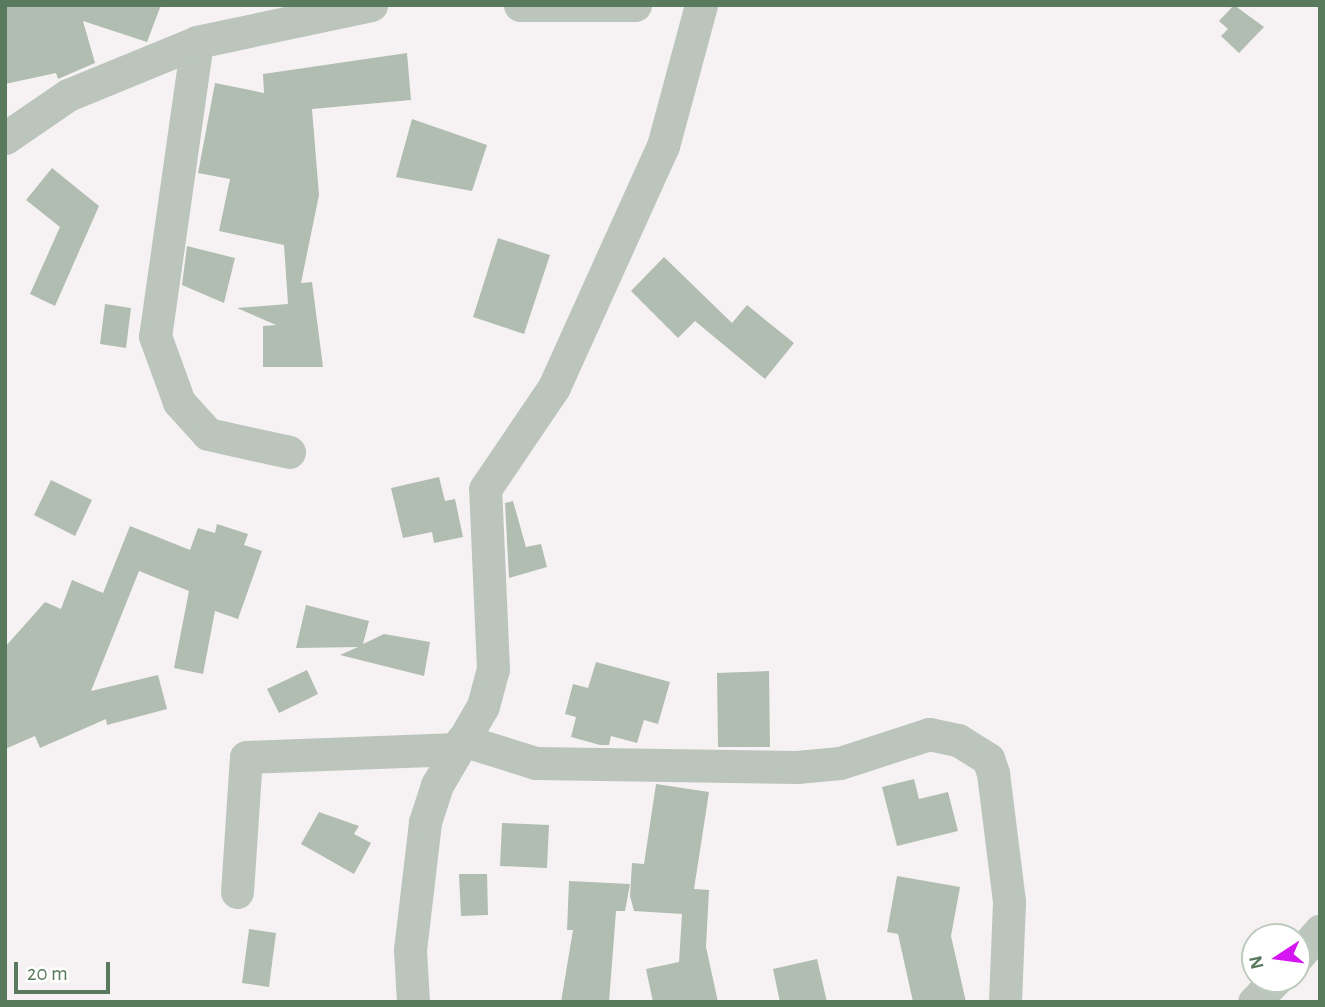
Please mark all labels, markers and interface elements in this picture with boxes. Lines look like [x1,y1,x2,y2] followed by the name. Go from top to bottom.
[1241,923,1311,993] north arrow
[18,948,114,992] scale bar
[1246,954,1268,971] text: N
[27,963,68,984] text: 20 m

